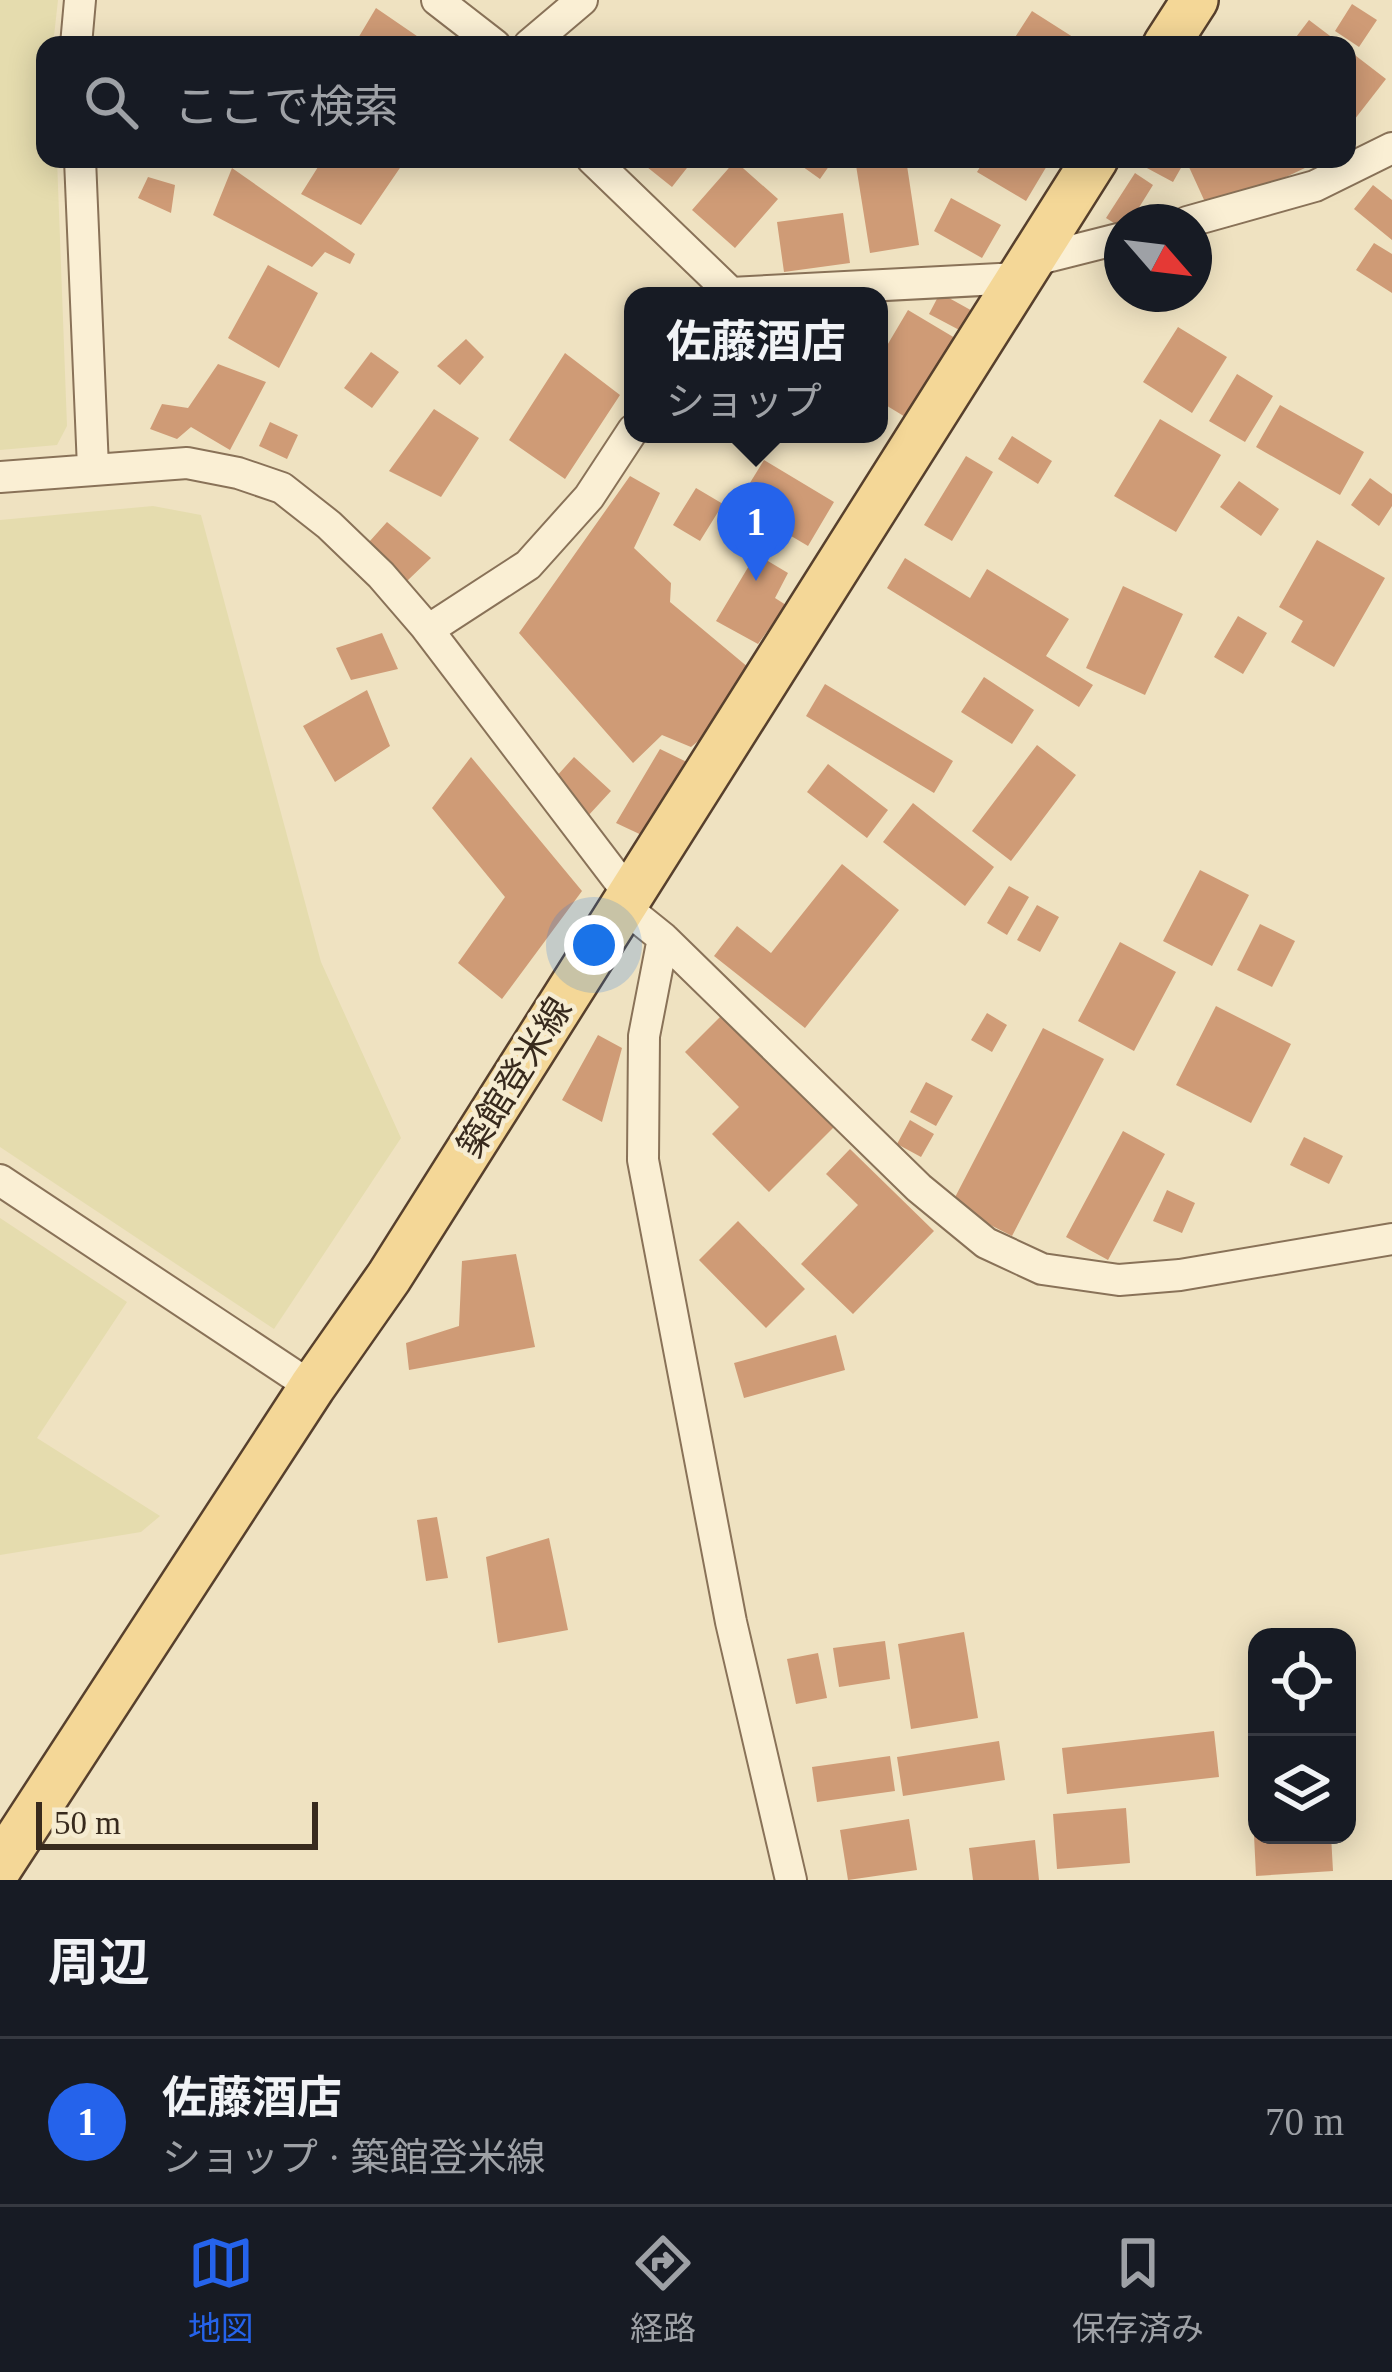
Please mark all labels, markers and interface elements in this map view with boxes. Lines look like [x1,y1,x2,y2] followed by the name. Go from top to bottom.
[36,36,1356,168] search box
[78,69,144,135] icon: search
[174,82,399,132] text: ここで検索
[1104,204,1212,312] north arrow
[624,287,888,443] popup
[666,317,846,367] text: 佐藤酒店
[666,380,822,423] text: ショップ
[717,482,795,581] pin: 1
[564,915,624,975] your location
[450,991,580,1164] street label: 築館登米線
[1248,1628,1356,1844] map controls
[1248,1628,1356,1736] button: locate
[1248,1736,1356,1844] button: layers
[36,1796,318,1849] scale bar
[54,1805,121,1841] text: 50 m
[48,1935,150,1991] text: 周辺
[162,2073,342,2123] text: 佐藤酒店
[77,2100,97,2143] text: 1
[1265,2100,1344,2143] text: 70 m
[162,2136,546,2179] text: ショップ · 築館登米線
[188,2230,254,2350] tab: 地図
[630,2230,696,2350] tab: 経路
[1072,2230,1204,2350] tab: 保存済み

